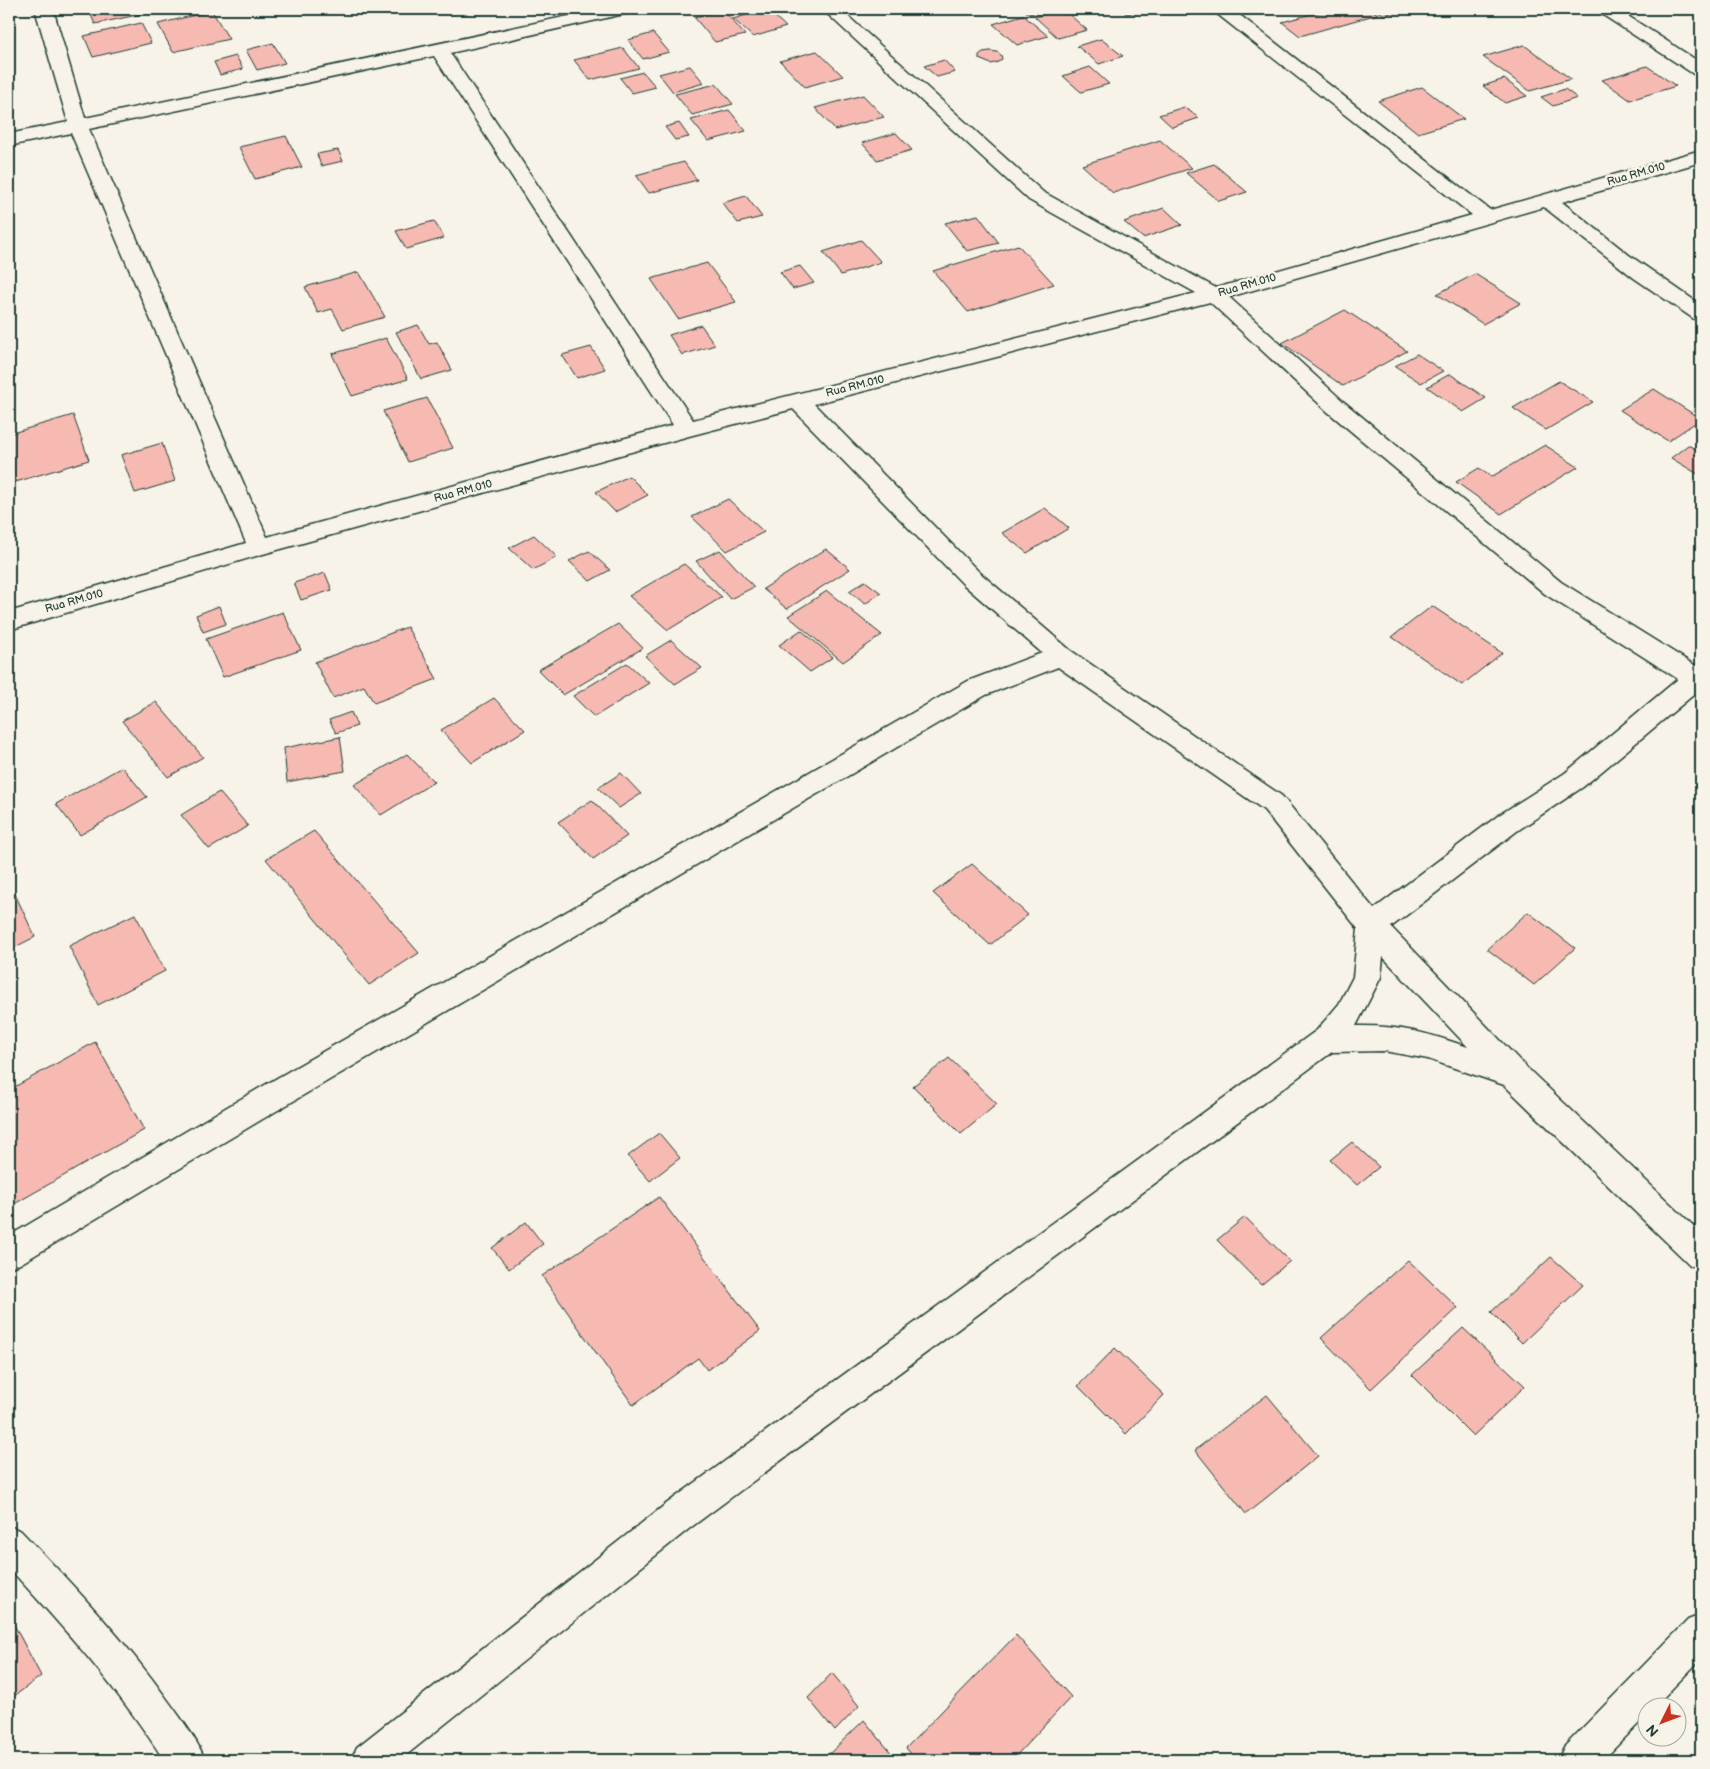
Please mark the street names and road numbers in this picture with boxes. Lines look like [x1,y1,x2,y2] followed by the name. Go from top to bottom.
[1605,159,1667,188] street label: Rua RM.010
[1216,270,1278,299] street label: Rua RM.010
[824,372,886,400] street label: Rua RM.010
[432,477,494,505] street label: Rua RM.010
[43,586,105,615] street label: Rua RM.010

